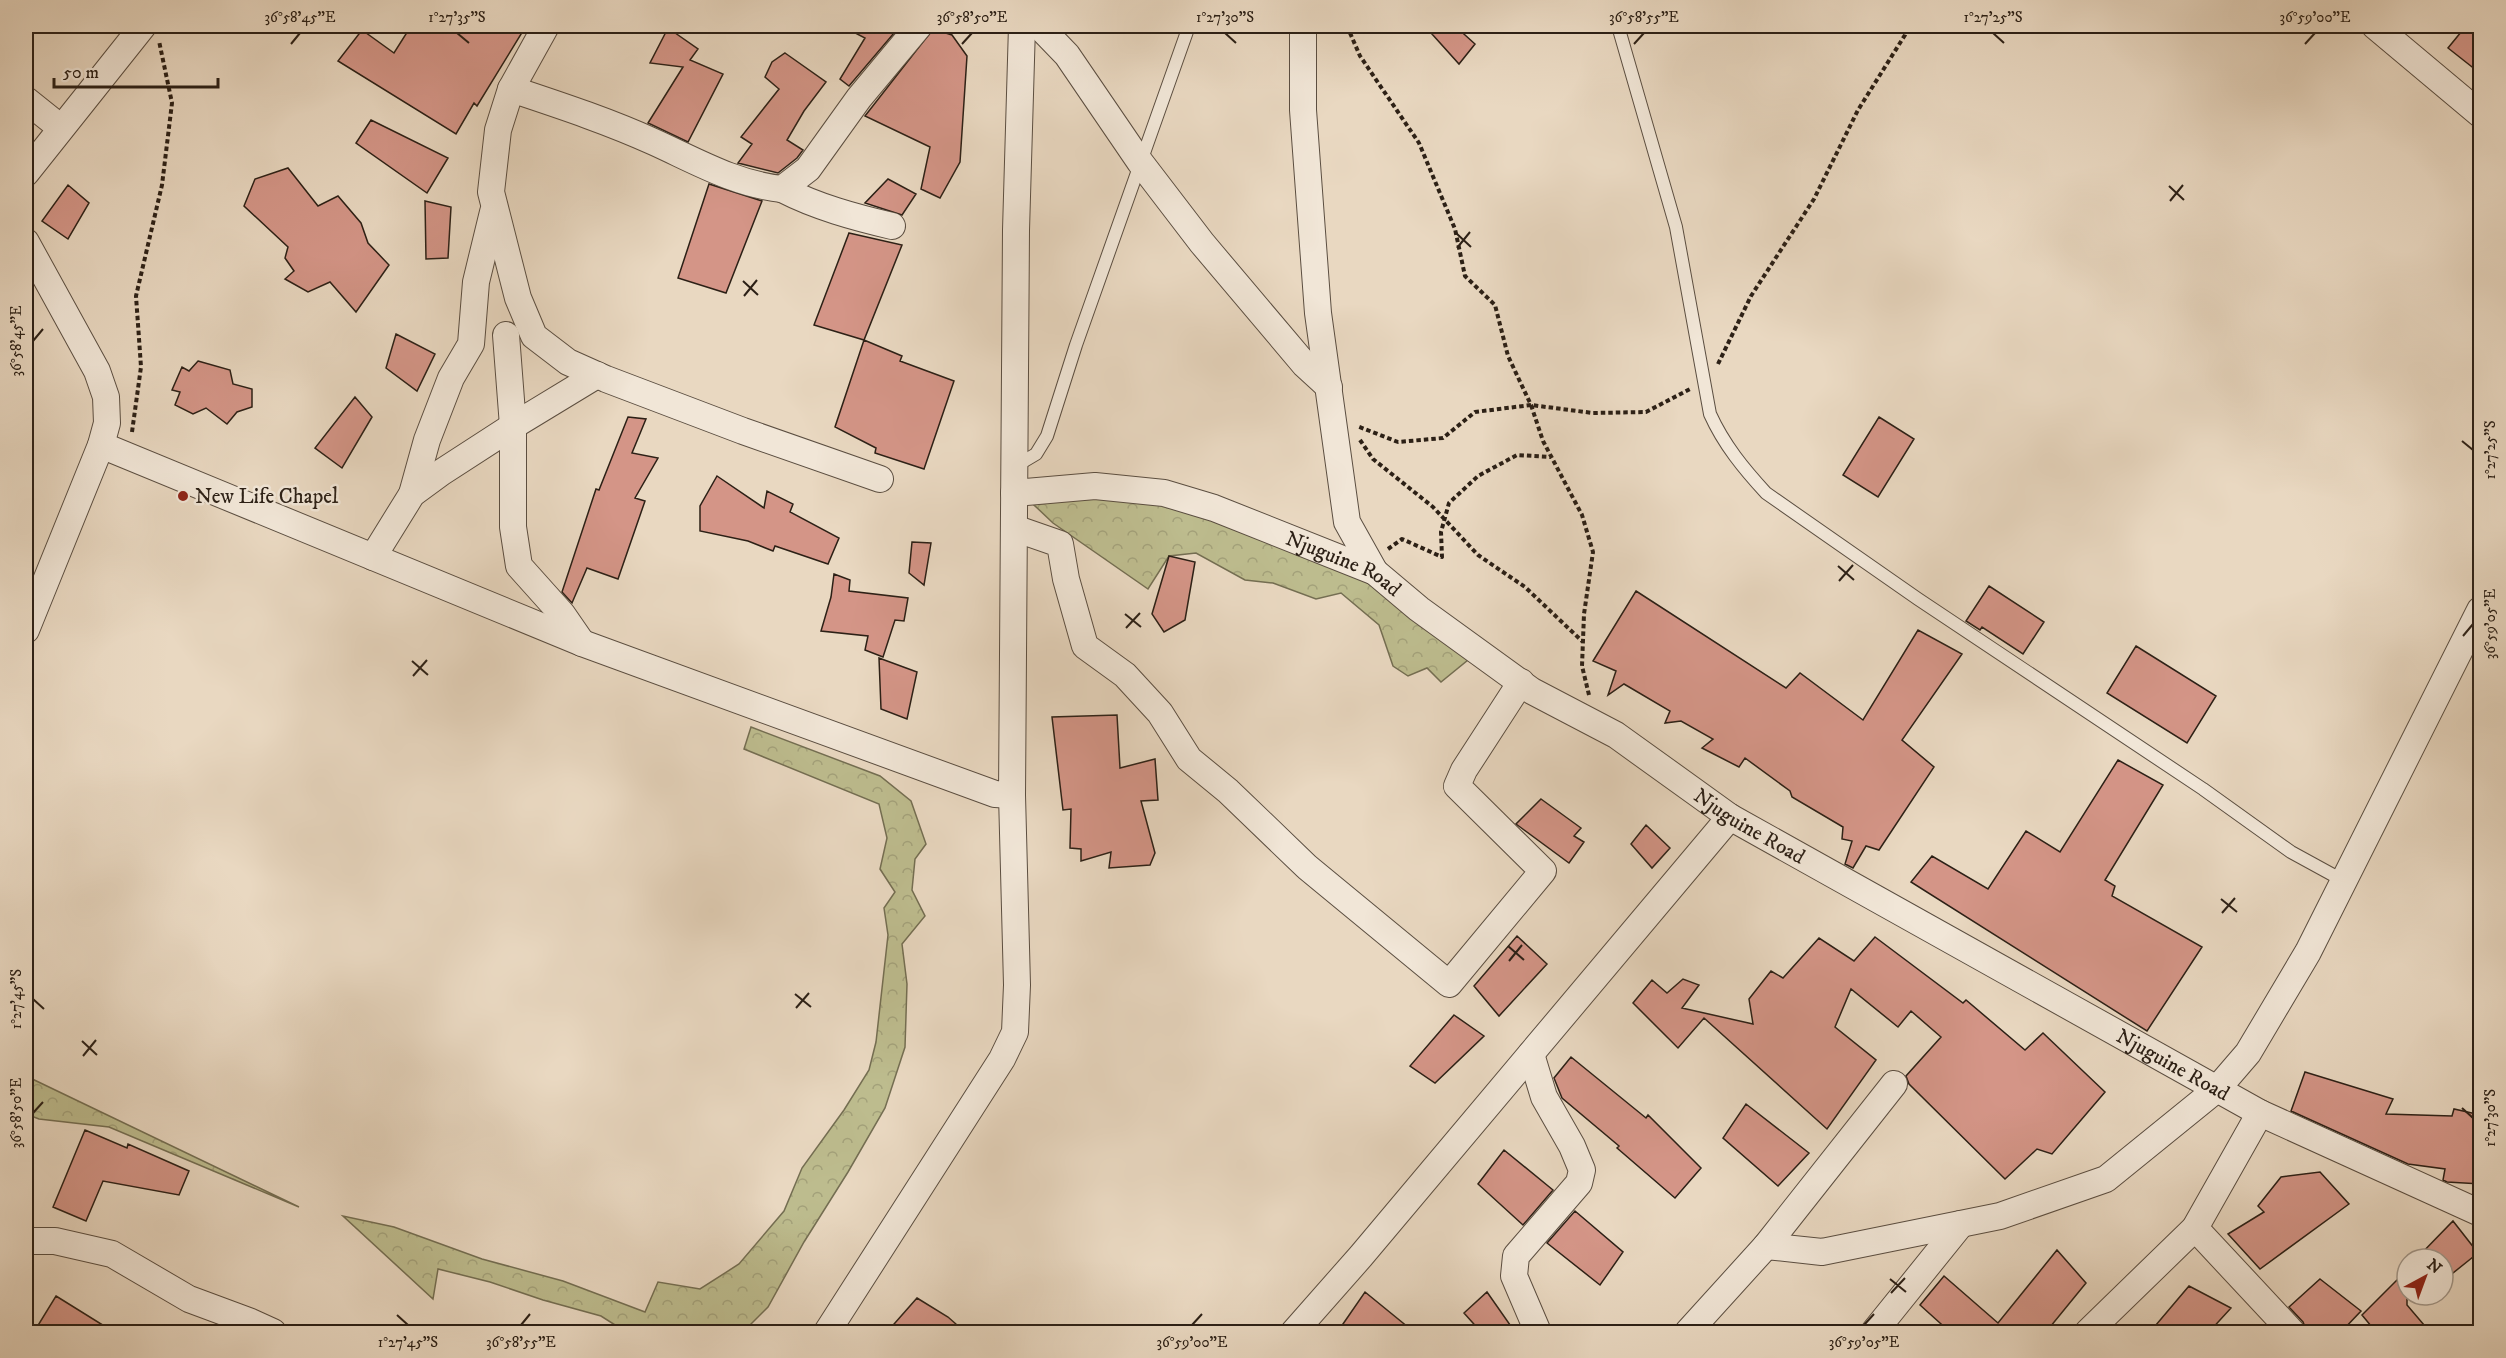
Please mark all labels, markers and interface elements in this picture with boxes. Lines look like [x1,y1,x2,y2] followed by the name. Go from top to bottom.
[264,8,336,27] text: 36°58'45"E
[428,8,486,27] text: 1°27'35"S
[937,8,1008,27] text: 36°58'50"E
[1196,8,1254,27] text: 1°27'30"S
[1609,8,1679,27] text: 36°58'55"E
[1963,8,2023,27] text: 1°27'25"S
[2279,8,2351,27] text: 36°59'00"E
[54,51,218,89] scale bar
[63,62,99,84] text: 50 m
[7,305,26,377] text: 36°58'45"E
[2481,420,2500,480] text: 1°27'25"S
[195,484,339,510] place label: New Life Chapel
[176,489,190,503] marker: New Life Chapel
[1282,526,1407,603] street label: Njuguine Road
[2481,588,2500,659] text: 36°59'05"E
[1688,783,1810,871] street label: Njuguine Road
[7,969,26,1029] text: 1°27'45"S
[2111,1023,2234,1108] street label: Njuguine Road
[7,1077,26,1148] text: 36°58'50"E
[2481,1089,2500,1147] text: 1°27'30"S
[2395,1247,2455,1307] north arrow
[2423,1255,2446,1278] text: N
[378,1333,438,1352] text: 1°27'45"S
[486,1333,556,1352] text: 36°58'55"E
[1156,1333,1228,1352] text: 36°59'00"E
[1829,1333,1900,1352] text: 36°59'05"E

